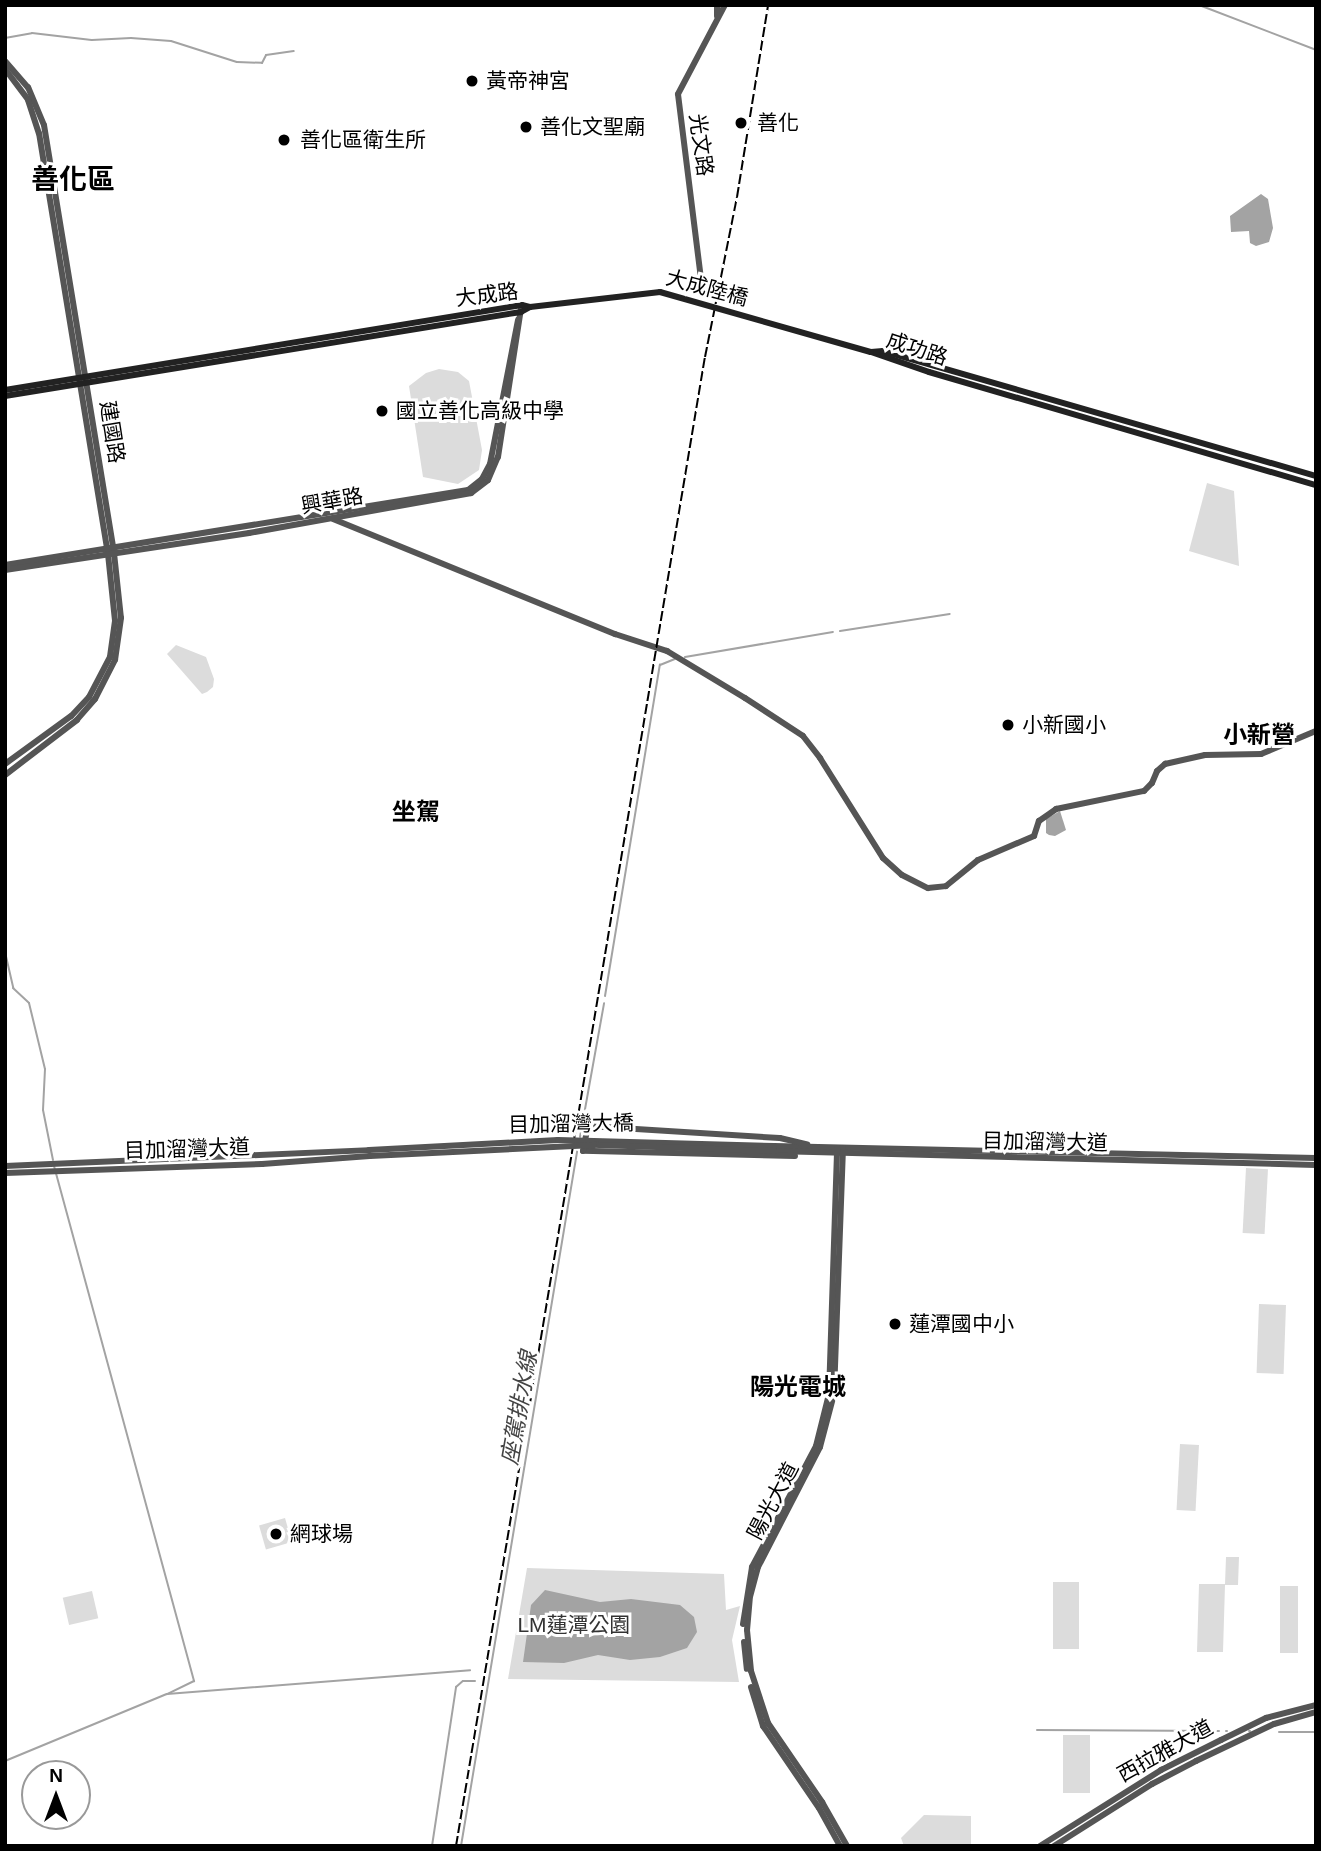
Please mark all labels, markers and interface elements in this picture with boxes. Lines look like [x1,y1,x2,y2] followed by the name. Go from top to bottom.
[486,68,570,94] place label: 黃帝神宮
[464,73,480,89] marker: 黃帝神宮
[757,110,799,136] place label: 善化
[684,112,718,178] street label: 光文路
[731,113,751,133] marker: 善化
[540,114,645,140] place label: 善化文聖廟
[518,119,534,135] marker: 善化文聖廟
[300,127,426,153] place label: 善化區衛生所
[274,130,294,150] marker: 善化區衛生所
[31,163,115,197] district label: 善化區
[663,265,751,311] street label: 大成陸橋
[454,279,520,311] street label: 大成路
[883,327,951,371] street label: 成功路
[396,398,564,424] place label: 國立善化高級中學
[95,399,129,465] street label: 建國路
[374,403,390,419] marker: 國立善化高級中學
[299,483,365,519] street label: 興華路
[1022,712,1106,738] place label: 小新國小
[1000,717,1016,733] marker: 小新國小
[1223,721,1295,749] district label: 小新營
[392,798,440,826] district label: 坐駕
[508,1110,634,1138] street label: 目加溜灣大橋
[982,1128,1108,1156] street label: 目加溜灣大道
[124,1134,250,1164] street label: 目加溜灣大道
[909,1311,1014,1337] place label: 蓮潭國中小
[887,1316,903,1332] marker: 蓮潭國中小
[495,1349,543,1467] water label: 座駕排水線
[750,1373,846,1401] district label: 陽光電城
[742,1458,804,1544] street label: 陽光大道
[290,1521,353,1547] place label: 網球場
[268,1526,284,1542] marker: 網球場
[517,1612,631,1638] park label: LM蓮潭公園
[1113,1715,1217,1787] street label: 西拉雅大道
[21,1760,91,1830] north arrow
[49,1765,63,1786] text: N

